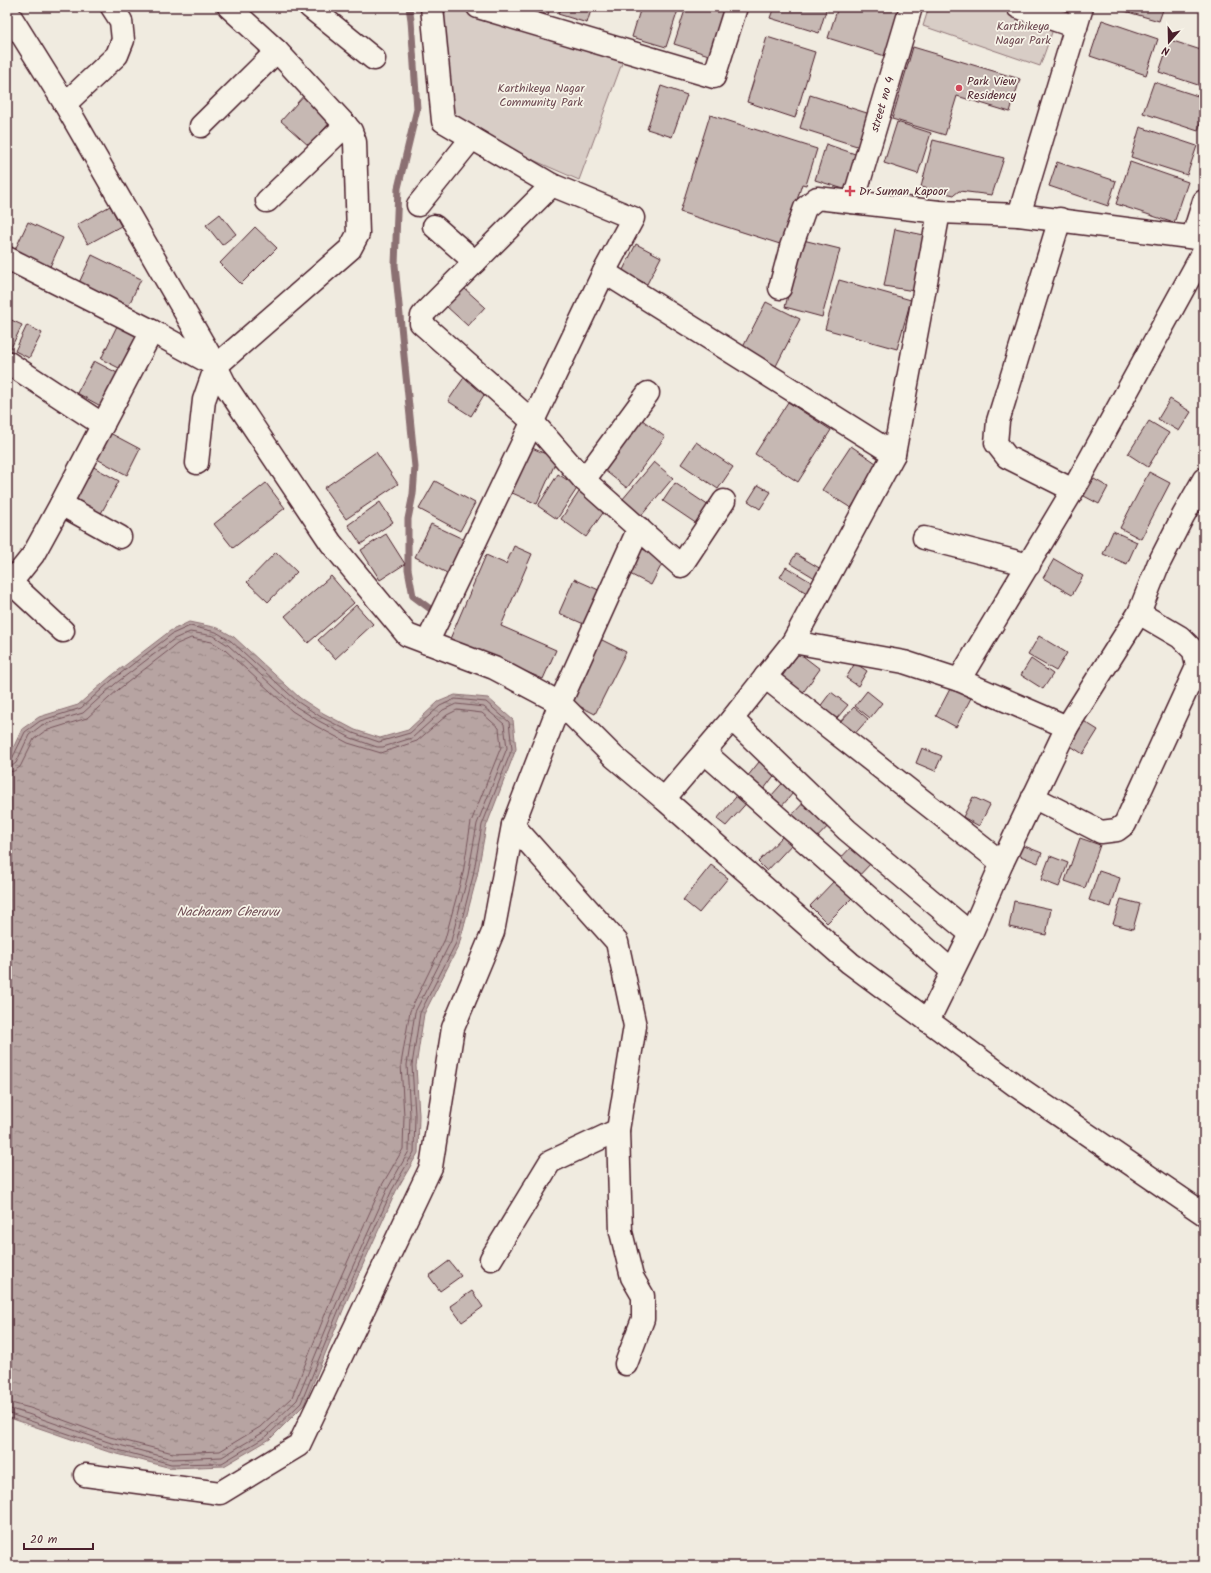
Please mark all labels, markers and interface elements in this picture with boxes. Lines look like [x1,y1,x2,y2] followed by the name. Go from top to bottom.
[995,17,1051,50] park label: Karthikeya Nagar Park
[1149,22,1189,62] north arrow
[1160,41,1172,60] text: N
[967,72,1017,105] place label: Park View Residency
[865,74,899,134] street label: street no 4
[498,79,585,112] park label: Karthikeya Nagar Community Park
[954,83,964,93] marker: Park View Residency
[859,182,948,201] place label: Dr Suman Kapoor
[844,185,856,197] marker: Dr Suman Kapoor
[177,902,281,923] water label: Nacharam Cheruvu
[24,1525,93,1551] scale bar
[30,1530,58,1549] text: 20 m

